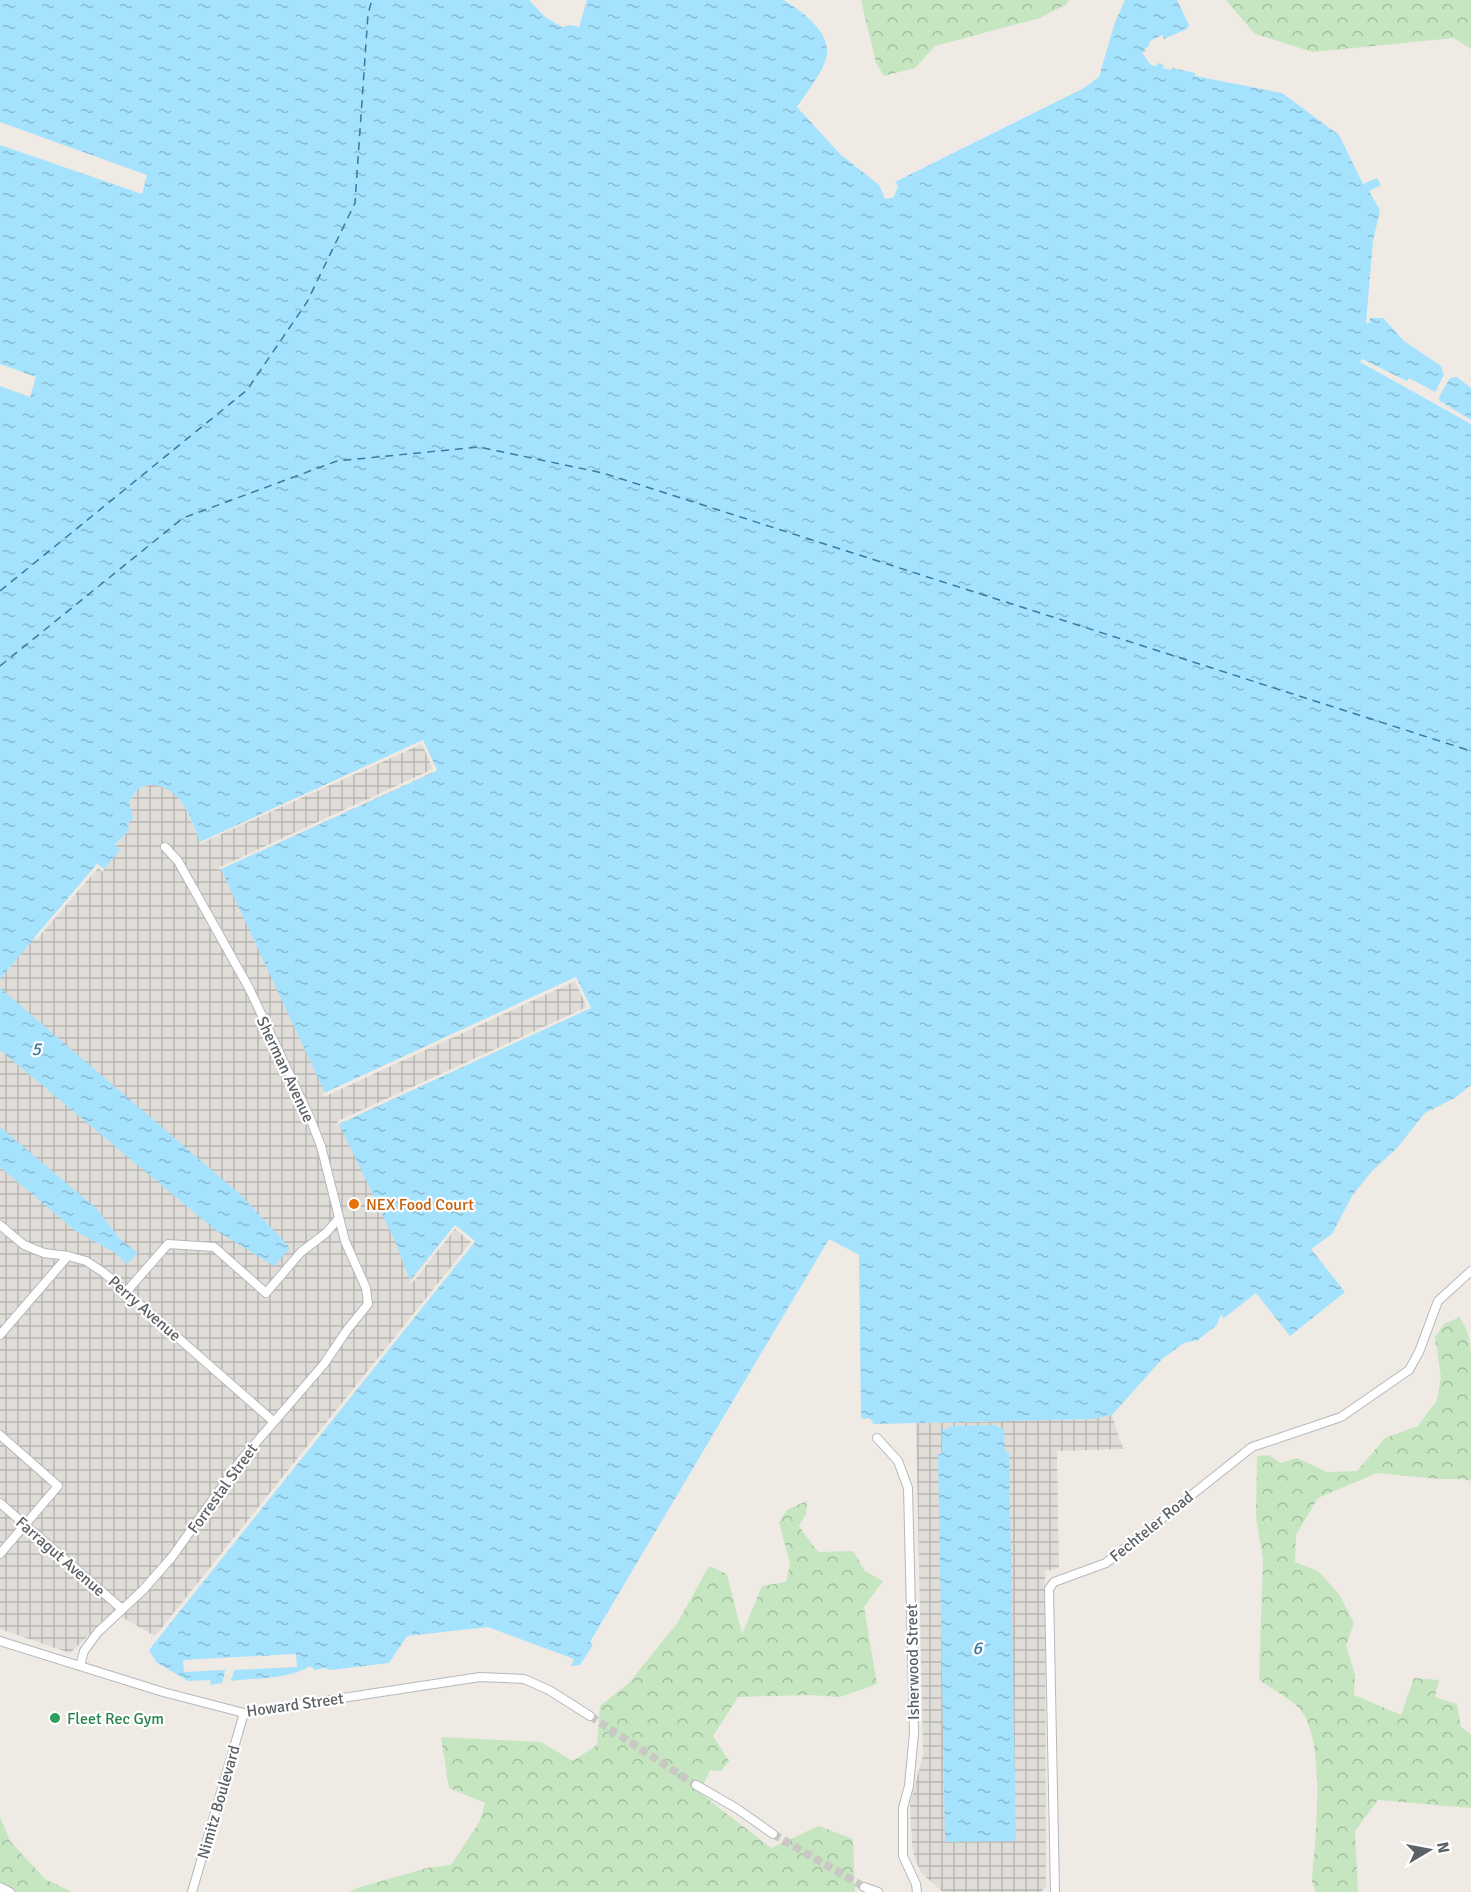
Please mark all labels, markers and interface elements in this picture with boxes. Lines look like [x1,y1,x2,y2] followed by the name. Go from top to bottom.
[252,1013,318,1126] street label: Sherman Avenue
[31,1038,42,1060] water label: 5
[366,1195,474,1215] place label: NEX Food Court
[347,1197,361,1211] marker: NEX Food Court
[104,1272,185,1346] street label: Perry Avenue
[183,1439,262,1537] street label: Forrestal Street
[1106,1487,1197,1567] street label: Fechteler Road
[12,1512,109,1601] street label: Farragut Avenue
[902,1603,924,1720] street label: Isherwood Street
[972,1637,983,1659] water label: 6
[245,1688,345,1722] street label: Howard Street
[67,1709,164,1729] place label: Fleet Rec Gym
[48,1711,62,1725] marker: Fleet Rec Gym
[193,1743,245,1861] street label: Nimitz Boulevard
[1399,1820,1459,1880] north arrow
[1432,1840,1454,1855] text: N

